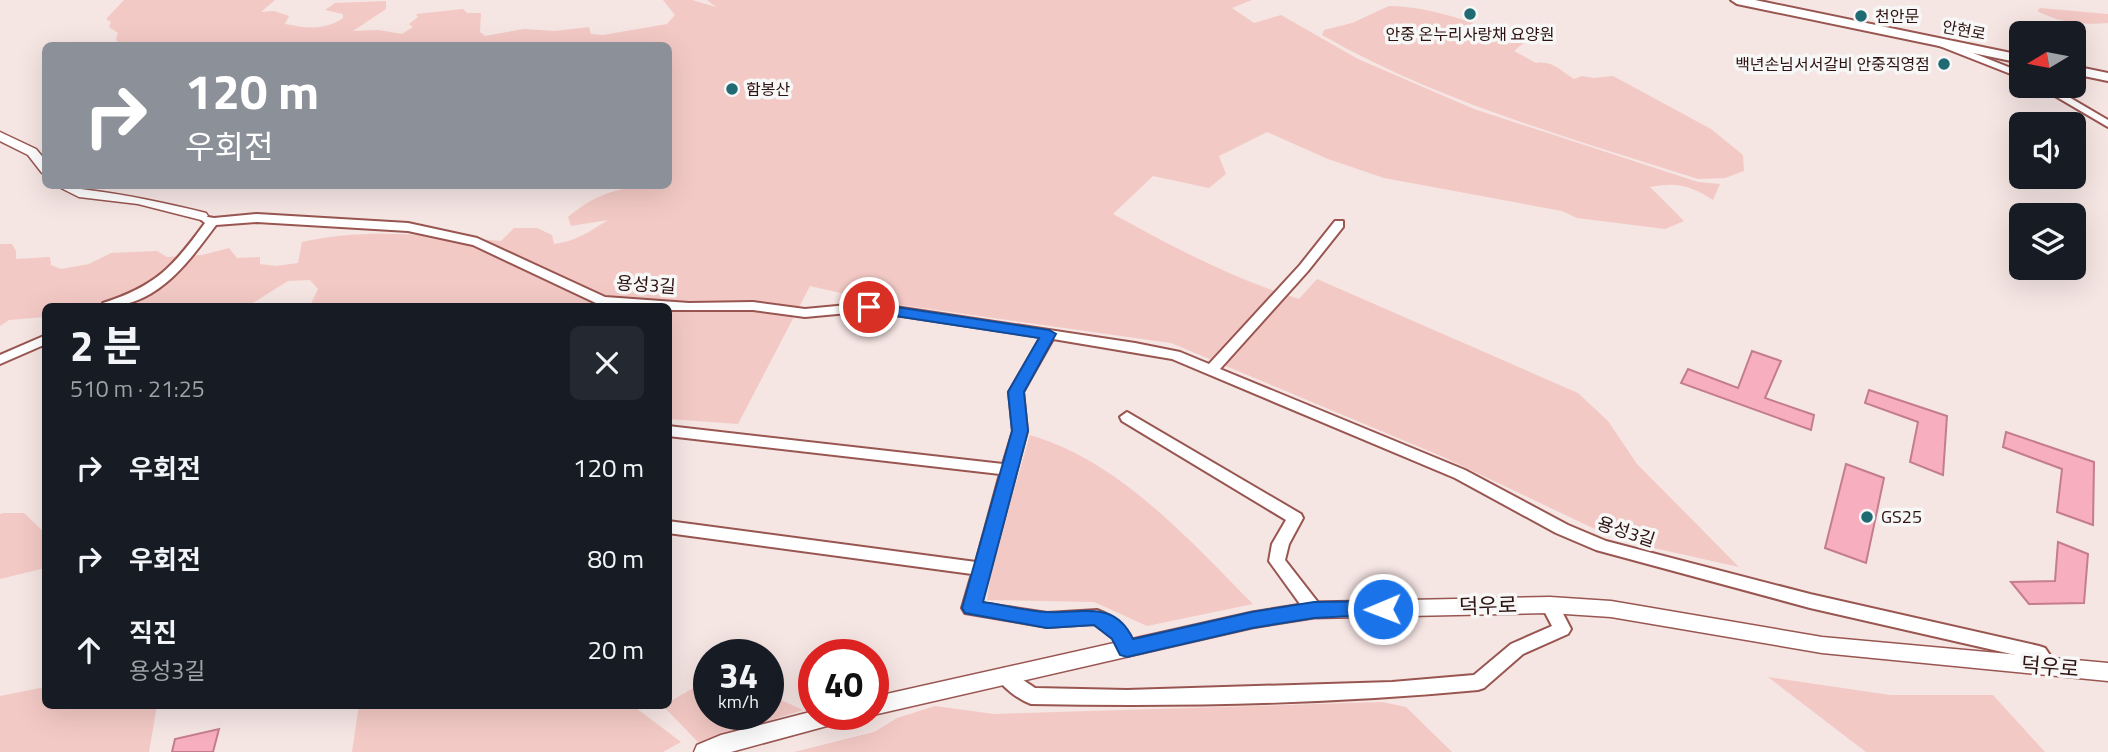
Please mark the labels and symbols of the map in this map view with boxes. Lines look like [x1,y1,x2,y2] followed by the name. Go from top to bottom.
[1875,4,1919,28] place label: 천안문
[1462,6,1478,22] marker: 안중 온누리사랑채 요양원
[1853,8,1869,24] marker: 천안문
[1940,14,1988,46] street label: 안현로
[2009,21,2086,98] north arrow
[1386,22,1554,46] place label: 안중 온누리사랑채 요양원
[1735,52,1930,76] place label: 백년손님서서갈비 안중직영점
[1936,56,1952,72] marker: 백년손님서서갈비 안중직영점
[746,77,790,101] place label: 함봉산
[724,81,740,97] marker: 함봉산
[615,269,677,300] street label: 용성3길
[839,277,899,337] pin
[1881,503,1922,530] place label: GS25
[1594,509,1659,554] street label: 용성3길
[1859,509,1875,525] marker: GS25
[1346,572,1420,646] position arrow
[1458,588,1517,622] street label: 덕우로
[798,639,889,730] speed limit sign: 40
[2020,648,2080,684] street label: 덕우로

